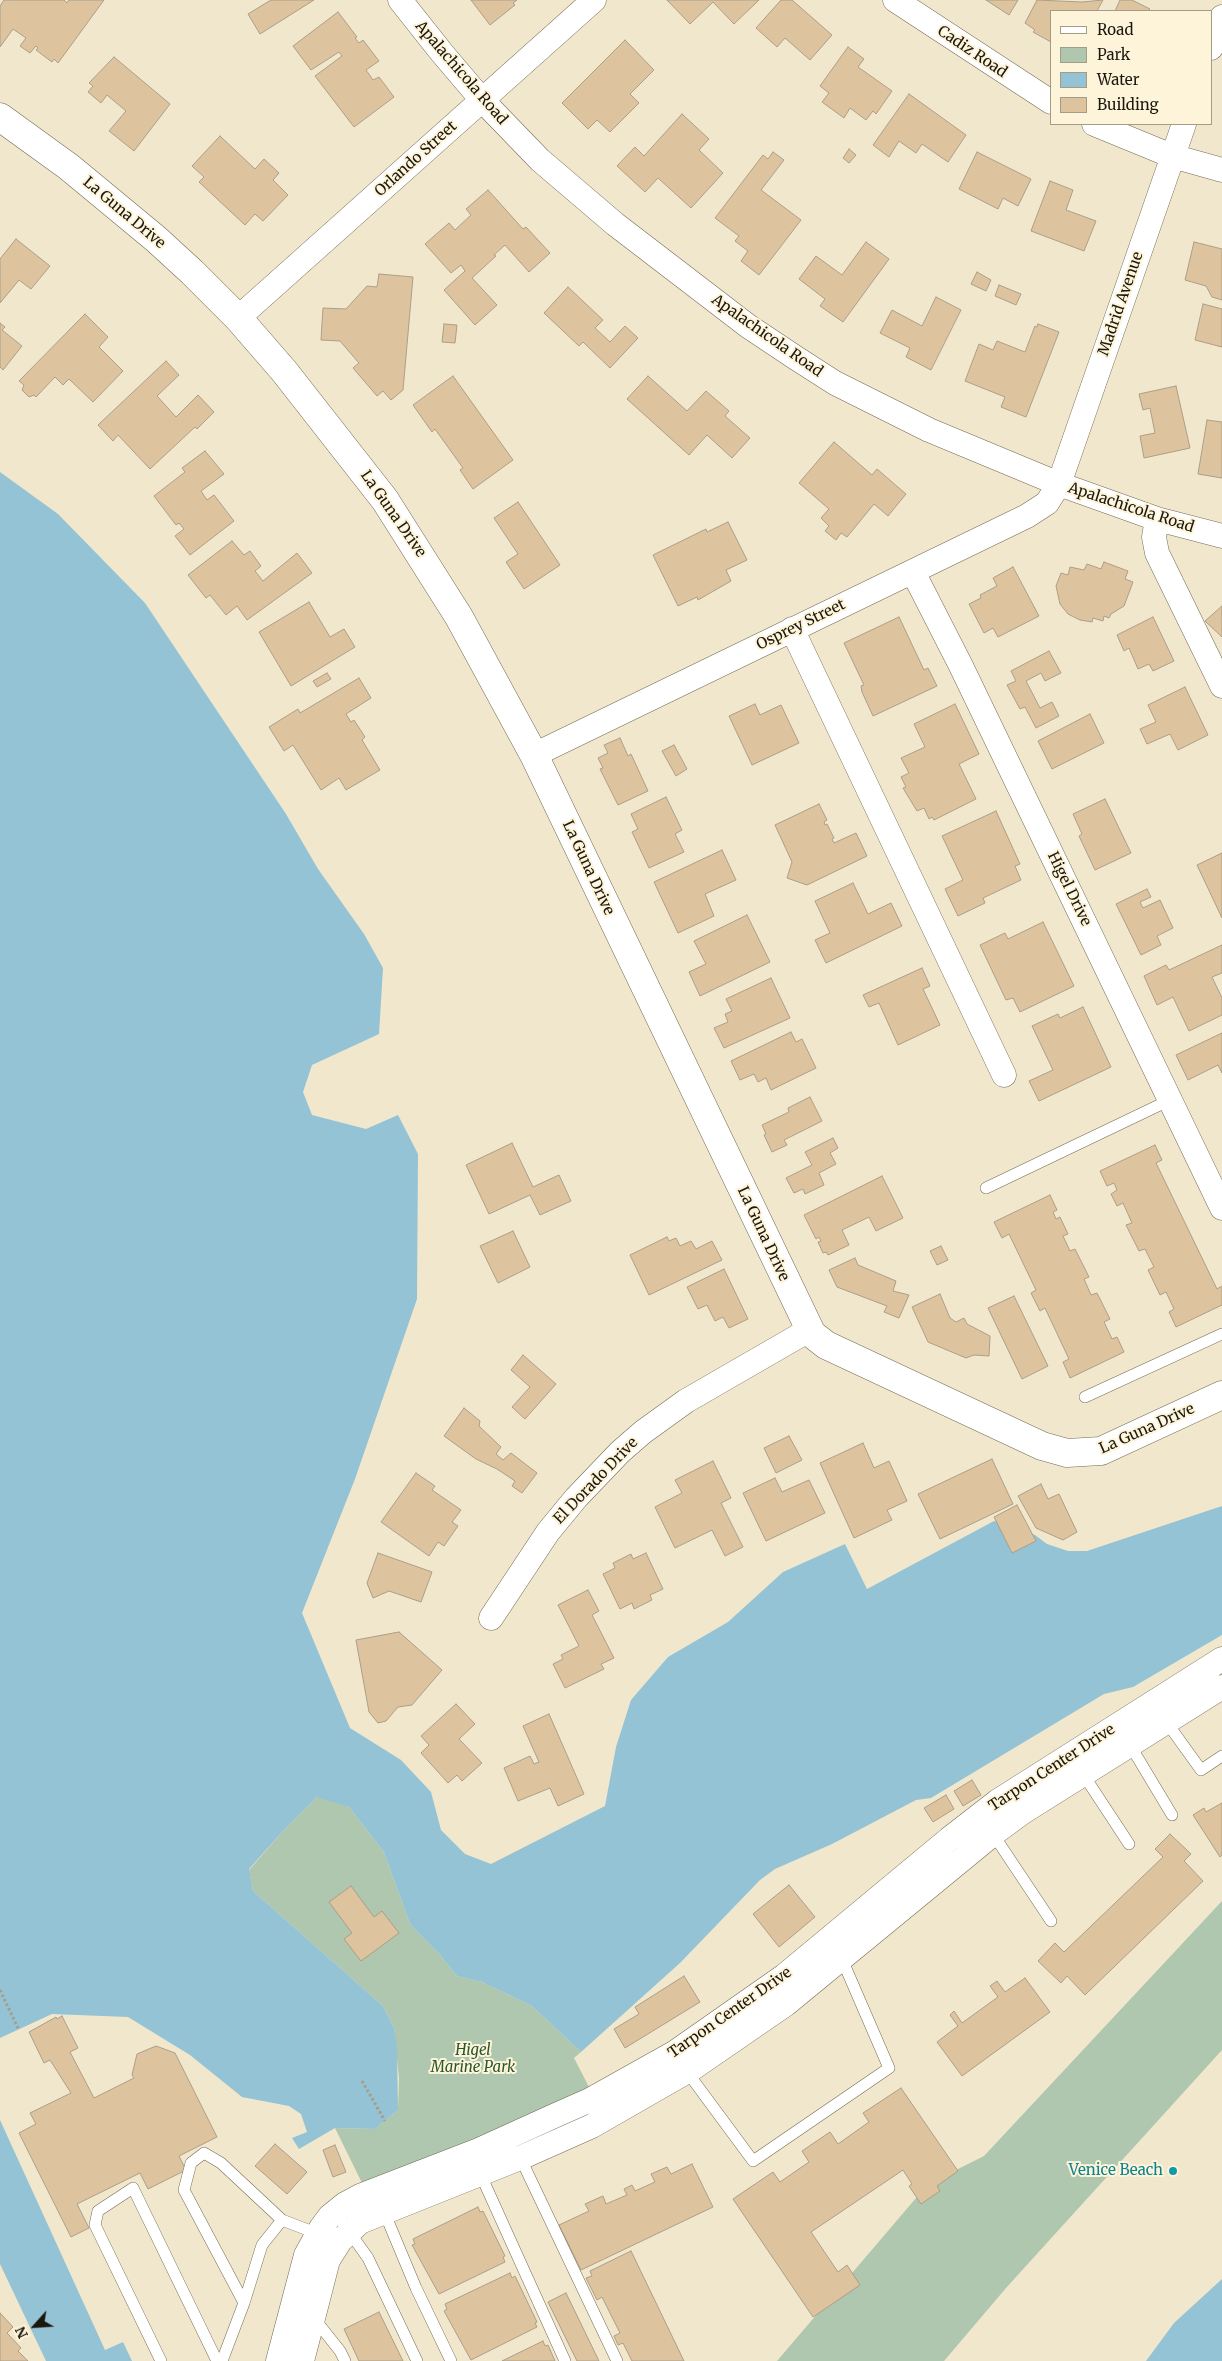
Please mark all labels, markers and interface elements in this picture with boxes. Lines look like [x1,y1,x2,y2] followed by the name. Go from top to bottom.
[1050,10,1212,125] legend
[411,18,511,128] street label: Apalachicola Road
[1097,20,1133,39] text: Road
[934,22,1010,82] street label: Cadiz Road
[1097,45,1130,64] text: Park
[1097,70,1139,89] text: Water
[1097,95,1159,114] text: Building
[371,117,461,201] street label: Orlando Street
[79,173,169,253] street label: La Guna Drive
[1095,250,1147,358] street label: Madrid Avenue
[708,291,826,381] street label: Apalachicola Road
[356,467,430,561] street label: La Guna Drive
[1066,479,1196,537] street label: Apalachicola Road
[754,596,848,654] street label: Osprey Street
[558,818,618,918] street label: La Guna Drive
[1043,849,1095,929] street label: Higel Drive
[733,1184,793,1284] street label: La Guna Drive
[1097,1400,1197,1458] street label: La Guna Drive
[550,1434,642,1528] street label: El Dorado Drive
[986,1721,1118,1815] street label: Tarpon Center Drive
[665,1964,795,2062] street label: Tarpon Center Drive
[431,2042,515,2077] park label: Higel Marine Park
[1069,2162,1163,2180] place label: Venice Beach
[1167,2165,1179,2177] marker: Venice Beach
[10,2301,60,2351] north arrow
[11,2324,32,2341] text: N

